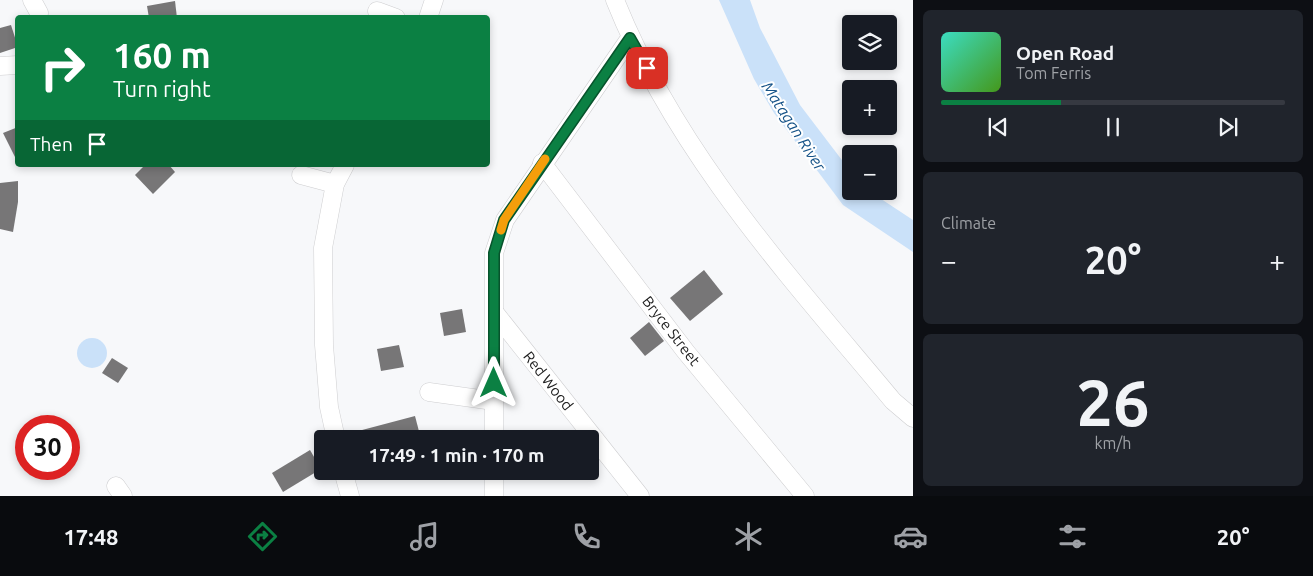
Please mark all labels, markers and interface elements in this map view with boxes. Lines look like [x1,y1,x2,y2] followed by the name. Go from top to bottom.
[842,15,897,200] map controls
[842,15,897,70] button: layers
[30,35,95,100] icon: right
[113,35,211,75] text: 160 m
[1016,42,1114,64] text: Open Road
[626,47,668,89] pin
[633,54,661,82] icon: arrive
[1016,64,1091,82] text: Tom Ferris
[113,76,211,101] text: Turn right
[759,78,830,175] water label: Matagan River
[842,80,897,135] button: +
[984,113,1012,141] icon: previous
[1099,113,1127,141] icon: pause
[1214,113,1242,141] icon: next
[83,130,111,158] icon: arrive
[30,133,73,155] text: Then
[842,145,897,200] button: −
[941,214,996,232] text: Climate
[1085,239,1141,281] text: 20°
[941,245,957,276] text: −
[1269,245,1285,276] text: +
[639,293,704,369] street label: Bryce Street
[520,348,577,413] street label: Red Wood
[467,356,519,408] position arrow
[1076,365,1150,438] text: 26
[15,415,80,480] speed limit sign: 30
[1095,434,1131,452] text: km/h
[369,444,544,466] text: 17:49 · 1 min · 170 m
[245,519,280,554] icon: directions
[407,519,442,554] icon: music
[569,519,604,554] icon: phone
[731,519,766,554] icon: climate
[893,519,928,554] icon: car
[1055,519,1090,554] icon: filters
[63,524,119,549] text: 17:48
[1217,524,1249,549] text: 20°

